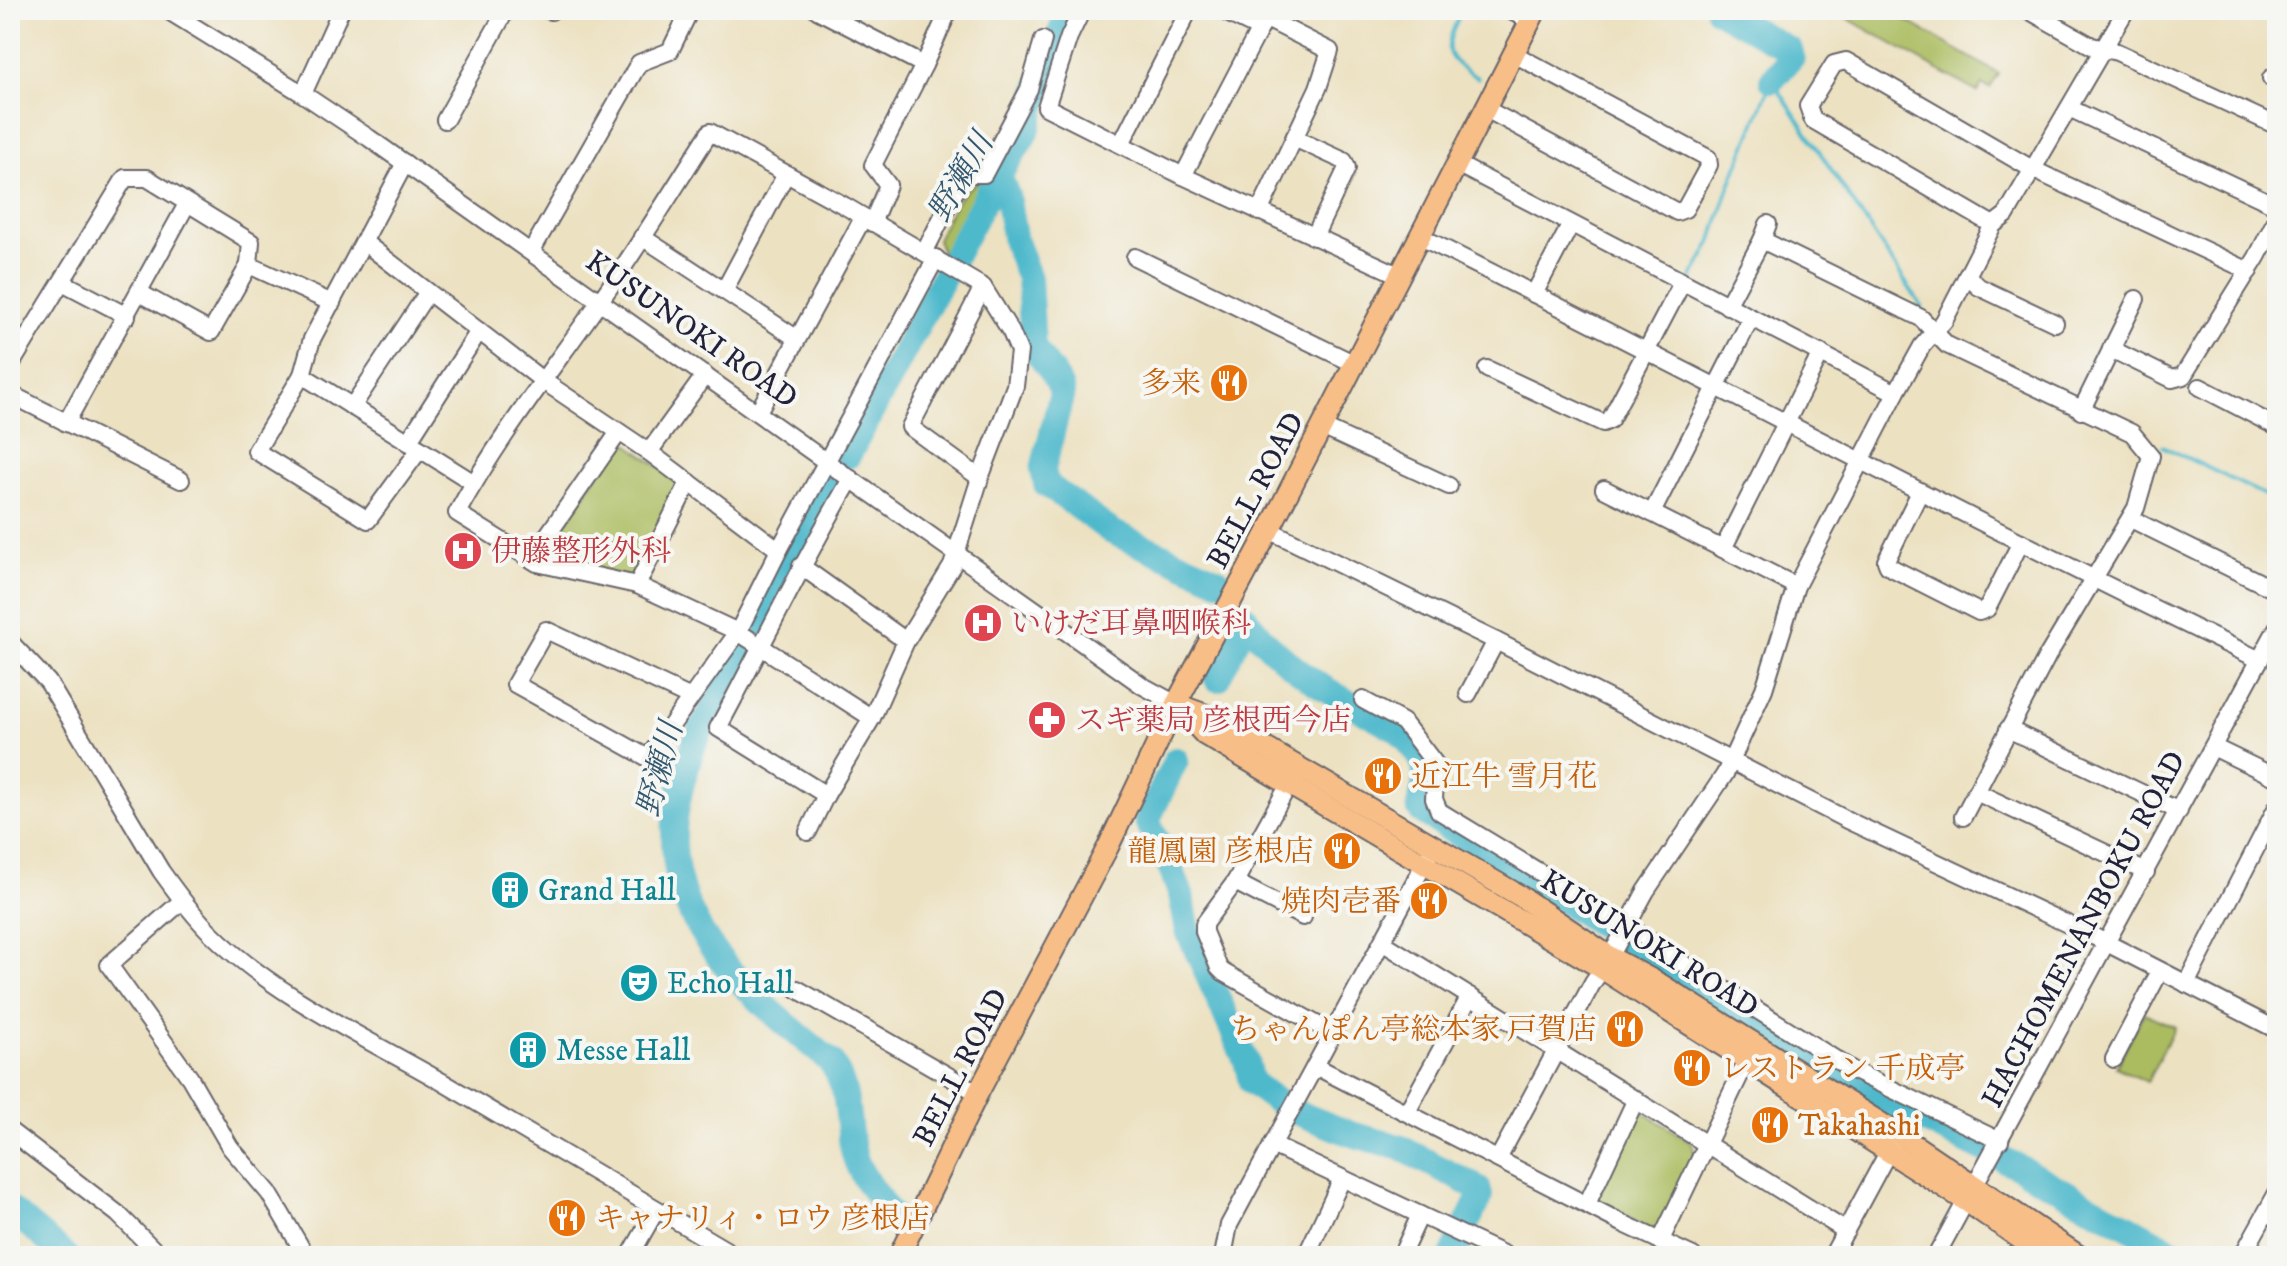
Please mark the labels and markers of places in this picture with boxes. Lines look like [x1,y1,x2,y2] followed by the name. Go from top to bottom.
[1208,362,1250,404] restaurant icon: 多来
[1141,366,1201,403] place label: 多来
[442,530,484,572] hospital icon: 伊藤整形外科
[491,534,671,571] place label: 伊藤整形外科
[962,602,1004,644] hospital icon: いけだ耳鼻咽喉科
[1011,606,1251,643] place label: いけだ耳鼻咽喉科
[1026,699,1068,741] pharmacy icon: スギ薬局 彦根西今店
[1075,703,1351,740] place label: スギ薬局 彦根西今店
[1362,755,1404,797] restaurant icon: 近江牛 雪月花
[1411,759,1597,796] place label: 近江牛 雪月花
[1321,830,1363,872] restaurant icon: 龍鳳園 彦根店
[1128,834,1314,871] place label: 龍鳳園 彦根店
[489,869,531,911] building icon: Grand Hall
[538,873,676,910] place label: Grand Hall
[1408,880,1450,922] restaurant icon: 焼肉壱番
[1281,884,1401,921] place label: 焼肉壱番
[618,962,660,1004] theatre icon: Echo Hall
[667,966,794,1003] place label: Echo Hall
[1604,1008,1646,1050] restaurant icon: ちゃんぽん亭総本家 戸賀店
[1231,1012,1597,1049] place label: ちゃんぽん亭総本家 戸賀店
[507,1029,549,1071] building icon: Messe Hall
[556,1033,690,1070] place label: Messe Hall
[1671,1047,1713,1089] restaurant icon: レストラン 千成亭
[1720,1051,1966,1088] place label: レストラン 千成亭
[1749,1104,1791,1146] restaurant icon: Takahashi
[1798,1108,1920,1145] place label: Takahashi
[546,1197,588,1239] restaurant icon: キャナリィ・ロウ 彦根店
[595,1201,930,1238] place label: キャナリィ・ロウ 彦根店

